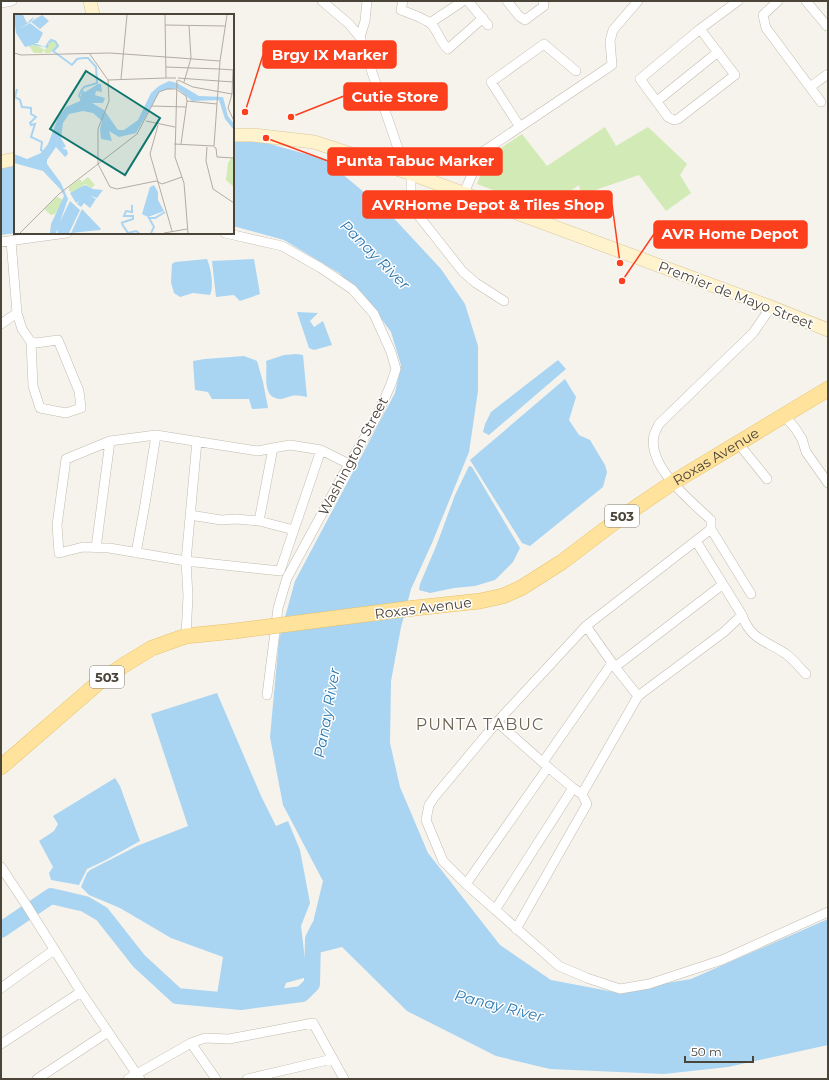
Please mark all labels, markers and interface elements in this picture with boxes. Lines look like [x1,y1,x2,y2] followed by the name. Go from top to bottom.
[14,14,234,234] inset map
[263,41,396,68] callout: Brgy IX Marker
[272,45,389,64] text: Brgy IX Marker
[344,83,447,110] callout: Cutie Store
[351,87,439,106] text: Cutie Store
[328,148,502,175] callout: Punta Tabuc Marker
[336,151,495,170] text: Punta Tabuc Marker
[363,191,612,218] callout: AVRHome Depot & Tiles Shop
[371,195,604,214] text: AVRHome Depot & Tiles Shop
[336,216,415,294] water label: Panay River
[654,221,807,248] callout: AVR Home Depot
[660,224,799,243] text: AVR Home Depot
[656,257,817,333] street label: Premier de Mayo Street
[314,393,392,518] street label: Washington Street
[669,424,762,489] street label: Roxas Avenue
[605,505,639,527] road number: 503
[373,593,473,623] street label: Roxas Avenue
[90,666,124,688] road number: 503
[309,666,344,759] water label: Panay River
[416,715,544,734] district label: PUNTA TABUC
[453,985,546,1026] water label: Panay River
[685,1038,753,1064] scale bar
[691,1044,722,1059] text: 50 m

